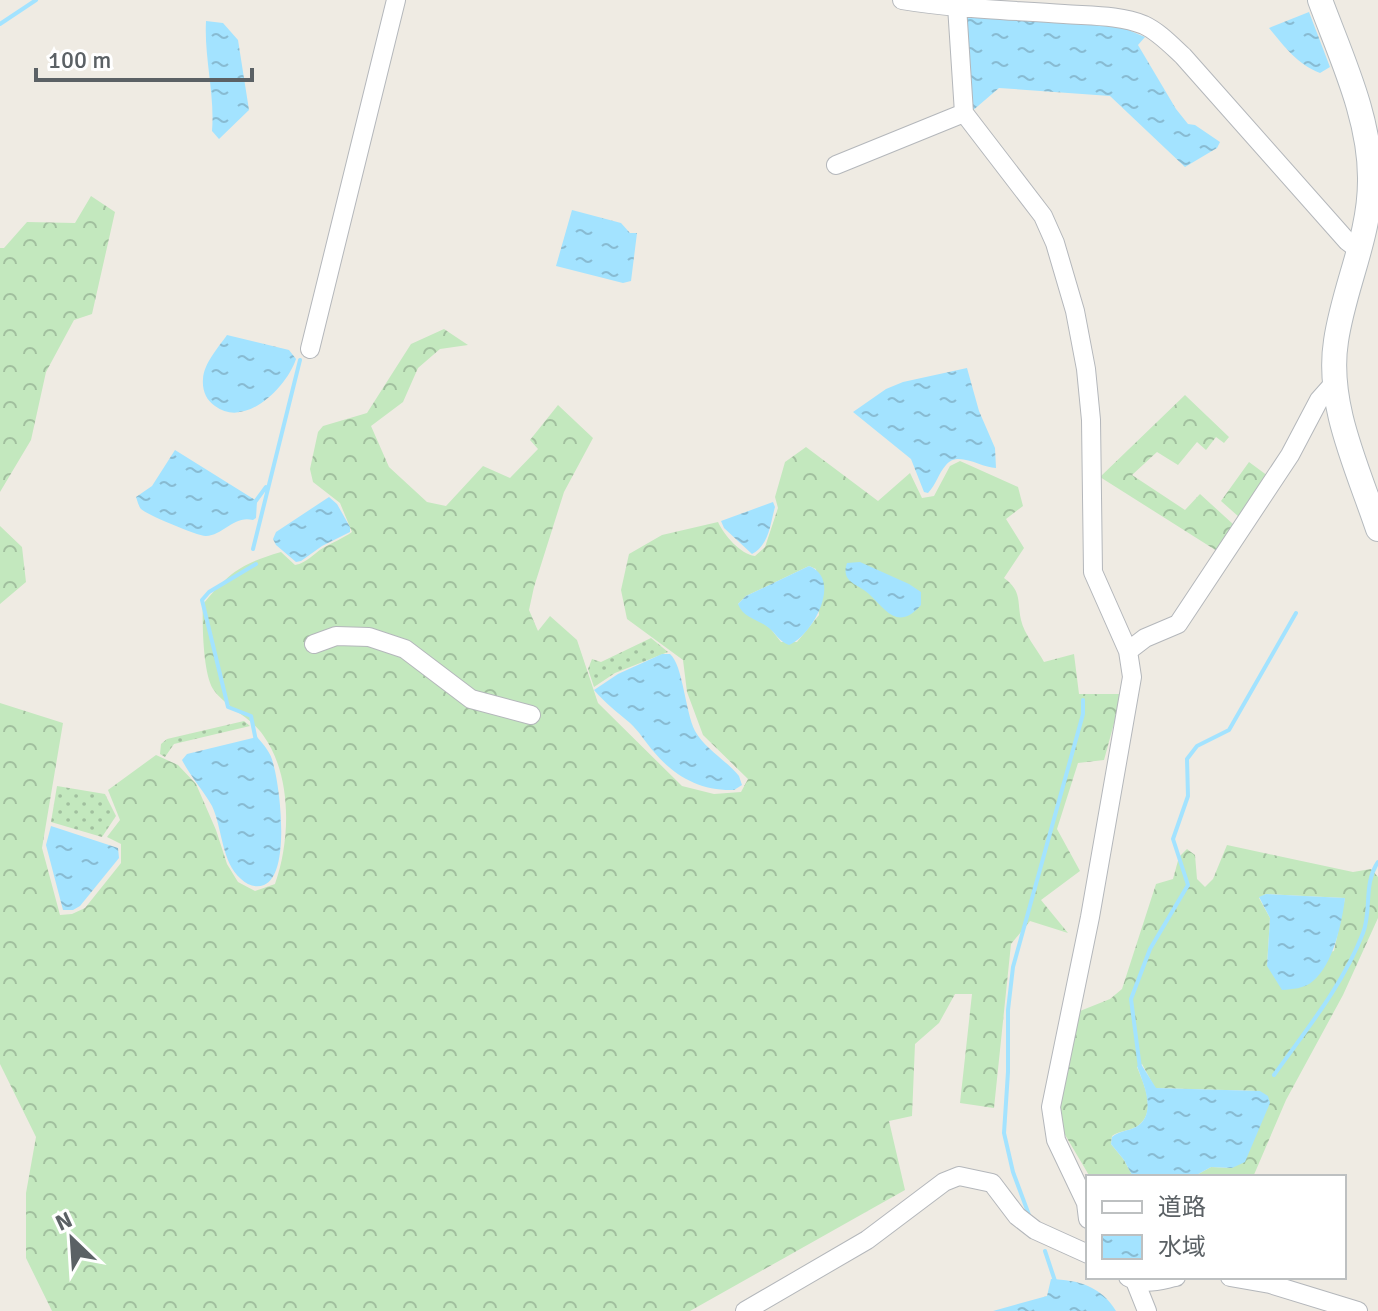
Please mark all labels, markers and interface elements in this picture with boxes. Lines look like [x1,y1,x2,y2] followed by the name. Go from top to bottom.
[36,32,252,82] scale bar
[48,45,111,75] text: 100 m
[1086,1175,1346,1279] legend
[1158,1192,1206,1222] text: 道路
[32,1199,112,1279] north arrow
[51,1206,76,1237] text: N
[1158,1232,1206,1262] text: 水域

